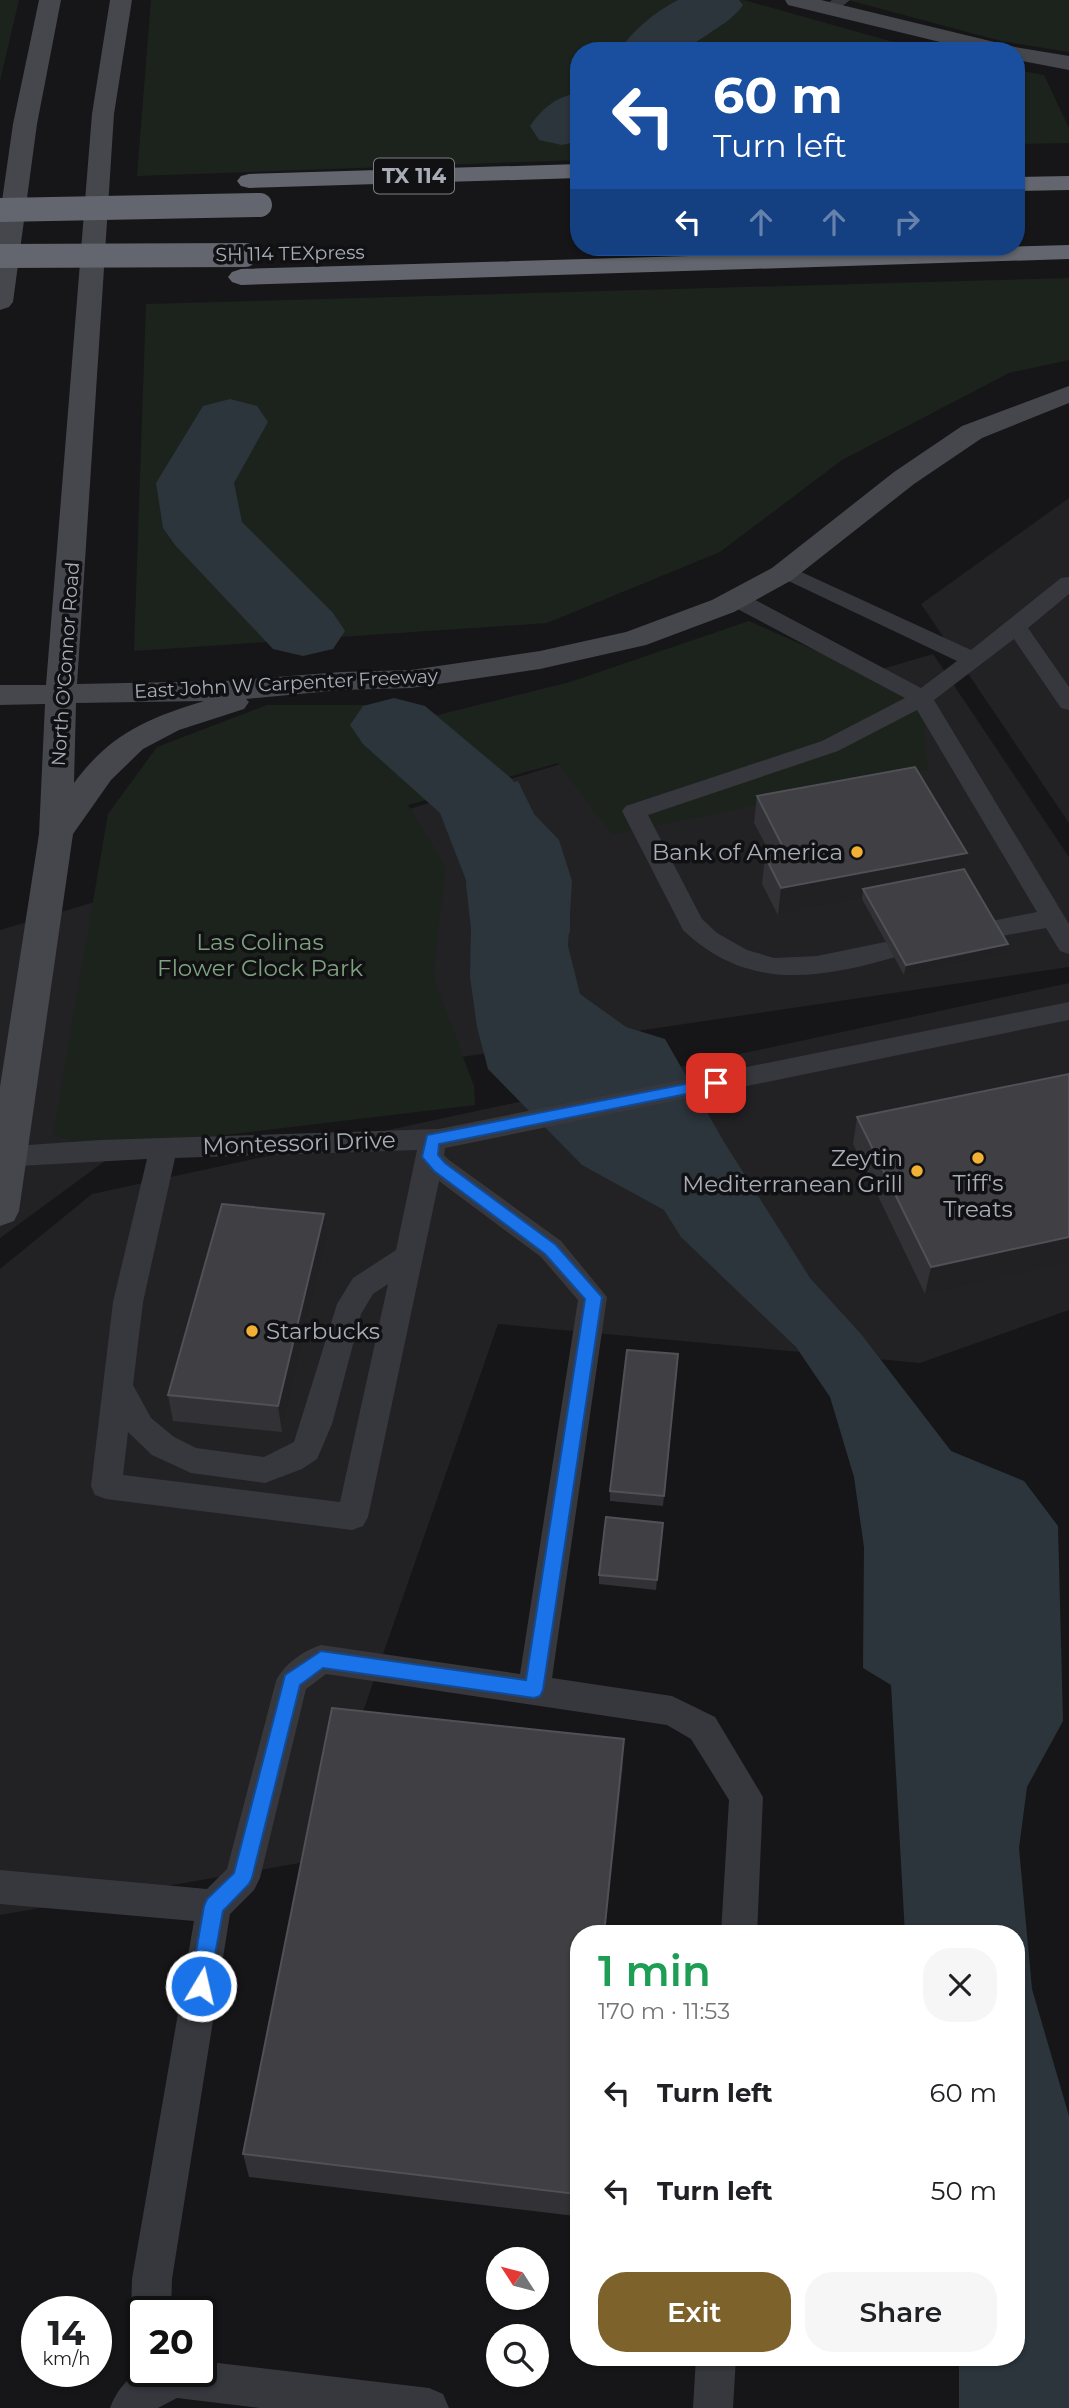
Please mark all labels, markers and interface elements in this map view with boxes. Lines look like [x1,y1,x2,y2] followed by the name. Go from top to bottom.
[713,66,843,125] text: 60 m
[598,70,689,161] icon: left
[713,126,847,165] text: Turn left
[374,158,454,194] road number: TX 114
[669,203,707,241] icon: left
[742,203,780,241] icon: ahead
[815,203,853,241] icon: ahead
[888,203,926,241] icon: right
[215,241,365,266] street label: SH 114 TEXpress
[47,561,84,767] street label: North O'Connor Road
[134,664,439,703] street label: East John W Carpenter Freeway
[652,838,843,866] place label: Bank of America
[849,844,865,860] marker: Bank of America
[157,928,363,982] park label: Las Colinas Flower Clock Park
[686,1053,746,1113] pin
[697,1064,735,1102] icon: arrive
[202,1126,396,1160] street label: Montessori Drive
[682,1144,903,1198] place label: Zeytin Mediterranean Grill
[970,1150,986,1166] marker: Tiff's Treats
[909,1163,925,1179] marker: Zeytin Mediterranean Grill
[943,1169,1013,1223] place label: Tiff's Treats
[266,1317,380,1345] place label: Starbucks
[244,1323,260,1339] marker: Starbucks
[598,1945,711,1997] text: 1 min
[923,1948,997,2022] button: close
[164,1949,238,2023] position arrow
[598,1997,730,2025] text: 170 m · 11:53
[598,2074,636,2112] icon: left
[657,2077,773,2109] text: Turn left
[930,2077,997,2109] text: 60 m
[598,2172,636,2210] icon: left
[657,2175,773,2207] text: Turn left
[931,2175,997,2207] text: 50 m
[486,2247,550,2310] north arrow
[486,2247,549,2387] map controls
[598,2272,791,2352] button: Exit
[805,2272,997,2352] button: Share
[126,2296,217,2387] speed limit sign: 20
[48,2311,85,2354] text: 14
[486,2324,549,2387] button: search
[42,2348,91,2370] text: km/h

